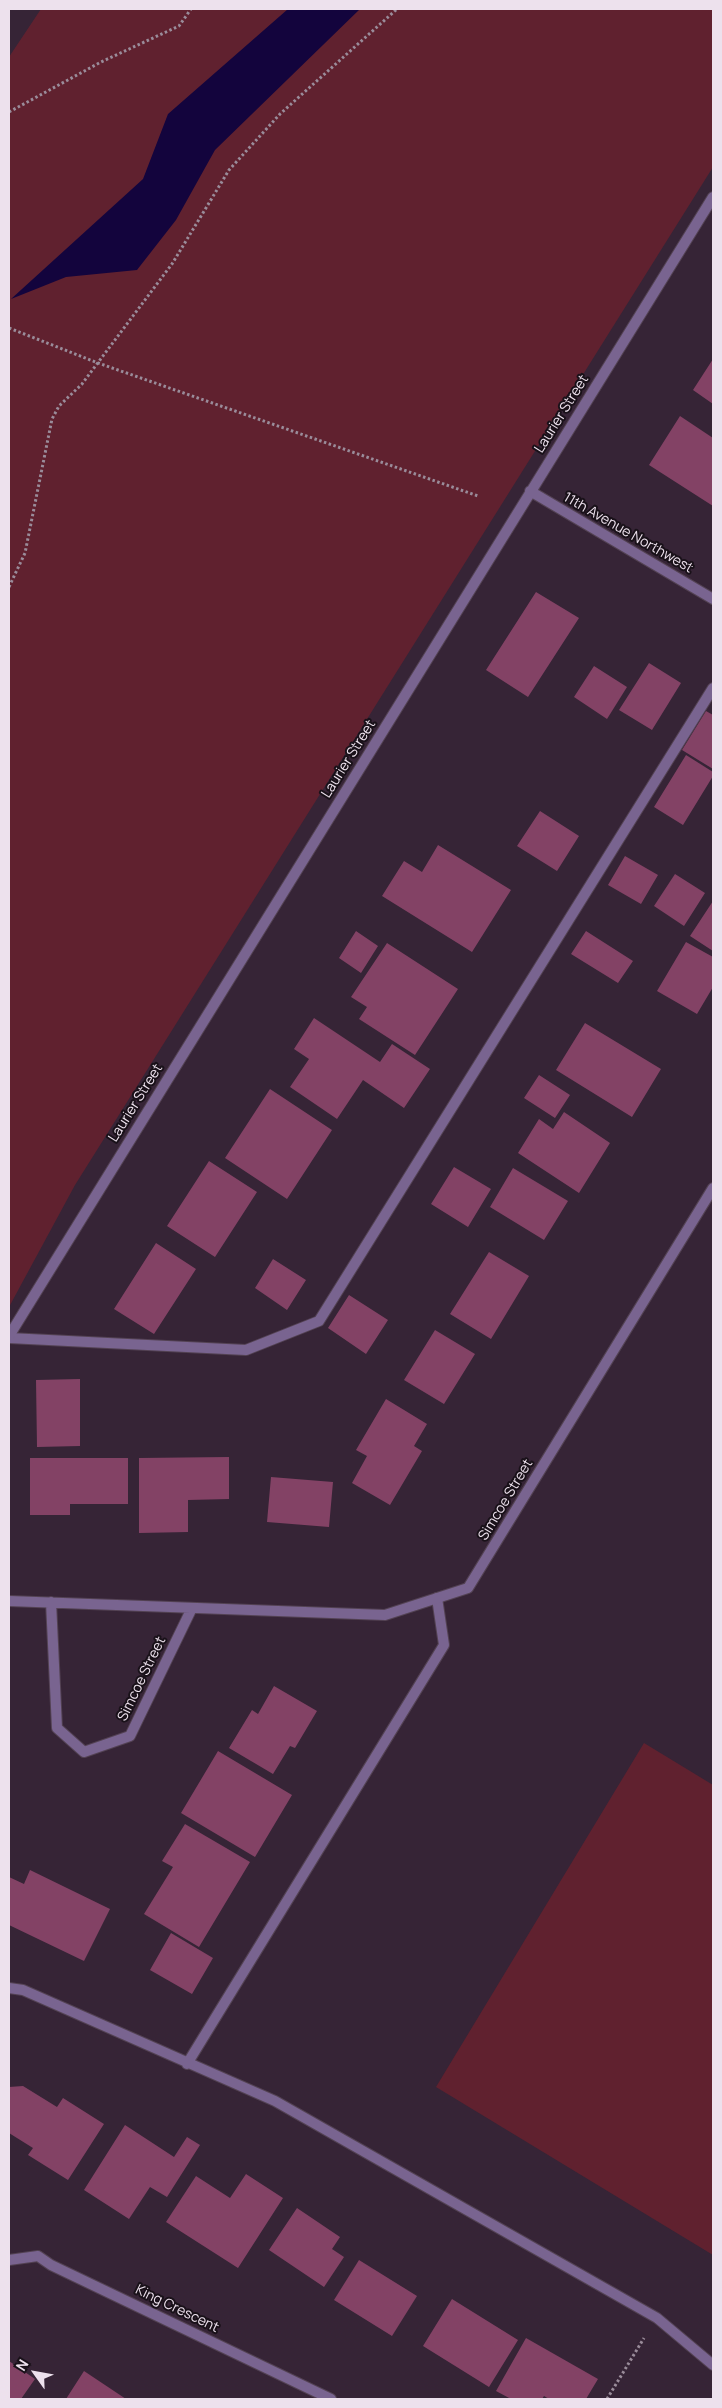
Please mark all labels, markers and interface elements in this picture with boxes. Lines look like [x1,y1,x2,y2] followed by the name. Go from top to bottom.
[531,372,593,456] street label: Laurier Street
[560,489,696,577] street label: 11th Avenue Northwest
[318,717,380,801] street label: Laurier Street
[105,1061,167,1145] street label: Laurier Street
[475,1456,537,1544] street label: Simcoe Street
[114,1634,170,1724] street label: Simcoe Street
[132,2282,222,2336] street label: King Crescent
[10,2348,60,2398] north arrow
[11,2355,33,2374] text: N

